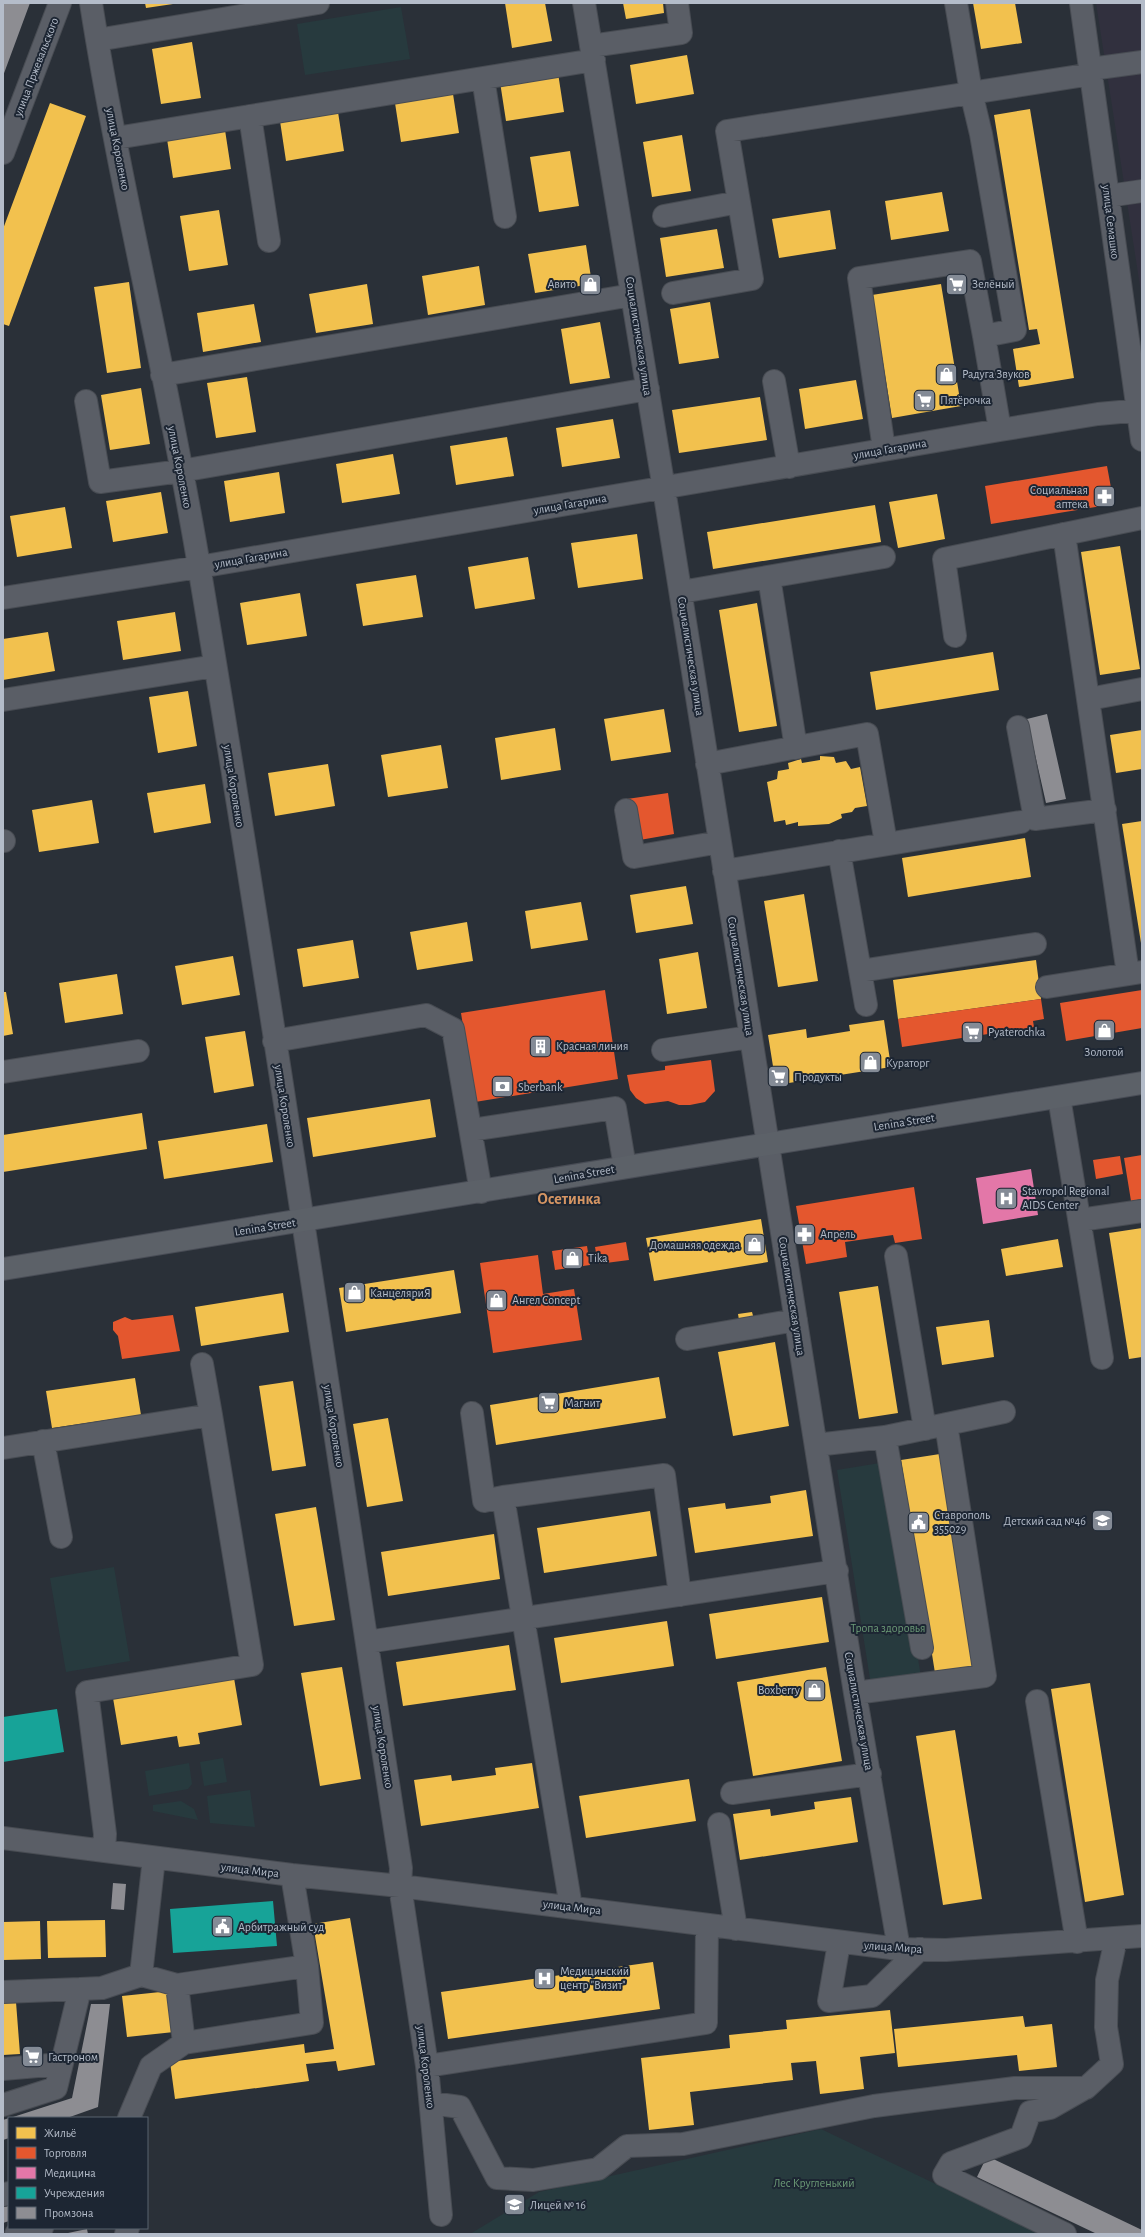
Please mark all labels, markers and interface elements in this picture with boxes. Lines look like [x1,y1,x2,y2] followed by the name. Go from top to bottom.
[11,16,61,119] street label: улица Пржевальского
[103,106,132,191] street label: улица Короленко
[1099,183,1122,260] street label: улица Семашко
[578,271,604,297] shop icon: Авито
[943,271,969,297] supermarket icon: Зелёный
[623,276,654,397] street label: Социалистическая улица
[547,278,576,290] place label: Авито
[972,278,1015,290] place label: Зелёный
[934,361,960,387] shop icon: Радуга Звуков
[962,368,1030,381] place label: Радуга Звуков
[912,387,938,413] supermarket icon: Пятёрочка
[940,394,992,406] place label: Пятёрочка
[165,424,194,509] street label: улица Короленко
[852,437,928,462] street label: улица Гагарина
[1030,484,1089,510] place label: Социальная аптека
[1091,484,1117,510] pharmacy icon: Социальная аптека
[532,492,608,517] street label: улица Гагарина
[213,546,289,571] street label: улица Гагарина
[675,596,706,717] street label: Социалистическая улица
[220,743,246,828] street label: улица Короленко
[725,916,756,1037] street label: Социалистическая улица
[1091,1018,1117,1044] shop icon: Золотой
[960,1019,986,1045] supermarket icon: Pyaterochka
[988,1026,1046,1039] place label: Pyaterochka
[527,1033,553,1059] building icon: Красная линия
[556,1040,628,1052] place label: Красная линия
[1084,1046,1124,1058] place label: Золотой
[857,1050,883,1076] shop icon: Кураторг
[886,1057,930,1070] place label: Кураторг
[271,1063,297,1148] street label: улица Короленко
[766,1064,792,1090] supermarket icon: Продукты
[794,1071,842,1084] place label: Продукты
[490,1074,516,1100] bank icon: Sberbank
[518,1081,563,1093] place label: Sberbank
[873,1111,935,1133] street label: Lenina Street
[553,1163,615,1185] street label: Lenina Street
[994,1185,1020,1211] hospital icon: Stavropol Regional AIDS Center
[1022,1185,1110,1211] place label: Stavropol Regional AIDS Center
[537,1191,601,1207] district label: Осетинка
[234,1216,296,1238] street label: Lenina Street
[792,1221,818,1247] pharmacy icon: Апрель
[820,1228,855,1240] place label: Апрель
[742,1232,768,1258] shop icon: Домашняя одежда
[776,1236,807,1357] street label: Социалистическая улица
[650,1239,741,1251] place label: Домашняя одежда
[560,1245,586,1271] shop icon: Tika
[588,1252,608,1264] place label: Tika
[341,1280,367,1306] shop icon: КанцеляриЯ
[370,1287,431,1299] place label: КанцеляриЯ
[484,1287,510,1313] shop icon: Ангел Concept
[512,1294,580,1306] place label: Ангел Concept
[320,1383,346,1468] street label: улица Короленко
[536,1390,562,1416] supermarket icon: Магнит
[564,1397,601,1409] place label: Магнит
[1089,1508,1115,1534] school or university icon: Детский сад №46
[905,1509,931,1535] public building icon: Ставрополь 355029
[934,1509,990,1535] place label: Ставрополь 355029
[1004,1515,1086,1527] place label: Детский сад №46
[851,1622,925,1634] park label: Тропа здоровья
[842,1651,875,1772] street label: Социалистическая улица
[802,1677,828,1703] shop icon: Boxberry
[758,1684,800,1697] place label: Boxberry
[369,1704,395,1789] street label: улица Короленко
[219,1860,280,1881] street label: улица Мира
[541,1897,602,1918] street label: улица Мира
[210,1914,236,1940] public building icon: Арбитражный суд
[238,1921,324,1934] place label: Арбитражный суд
[862,1939,923,1956] street label: улица Мира
[532,1965,558,1991] hospital icon: Медицинский центр "Визит"
[560,1965,629,1991] place label: Медицинский центр "Визит"
[414,2024,437,2109] street label: улица Короленко
[19,2044,45,2070] supermarket icon: Гастроном
[48,2051,98,2063] place label: Гастроном
[8,2117,148,2229] legend
[44,2127,76,2139] text: Жильё
[44,2147,87,2159] text: Торговля
[44,2167,96,2179] text: Медицина
[773,2177,855,2190] park label: Лес Кругленький
[44,2187,105,2199] text: Учреждения
[502,2192,528,2218] school or university icon: Лицей № 16
[530,2199,586,2211] place label: Лицей № 16
[44,2207,94,2219] text: Промзона

